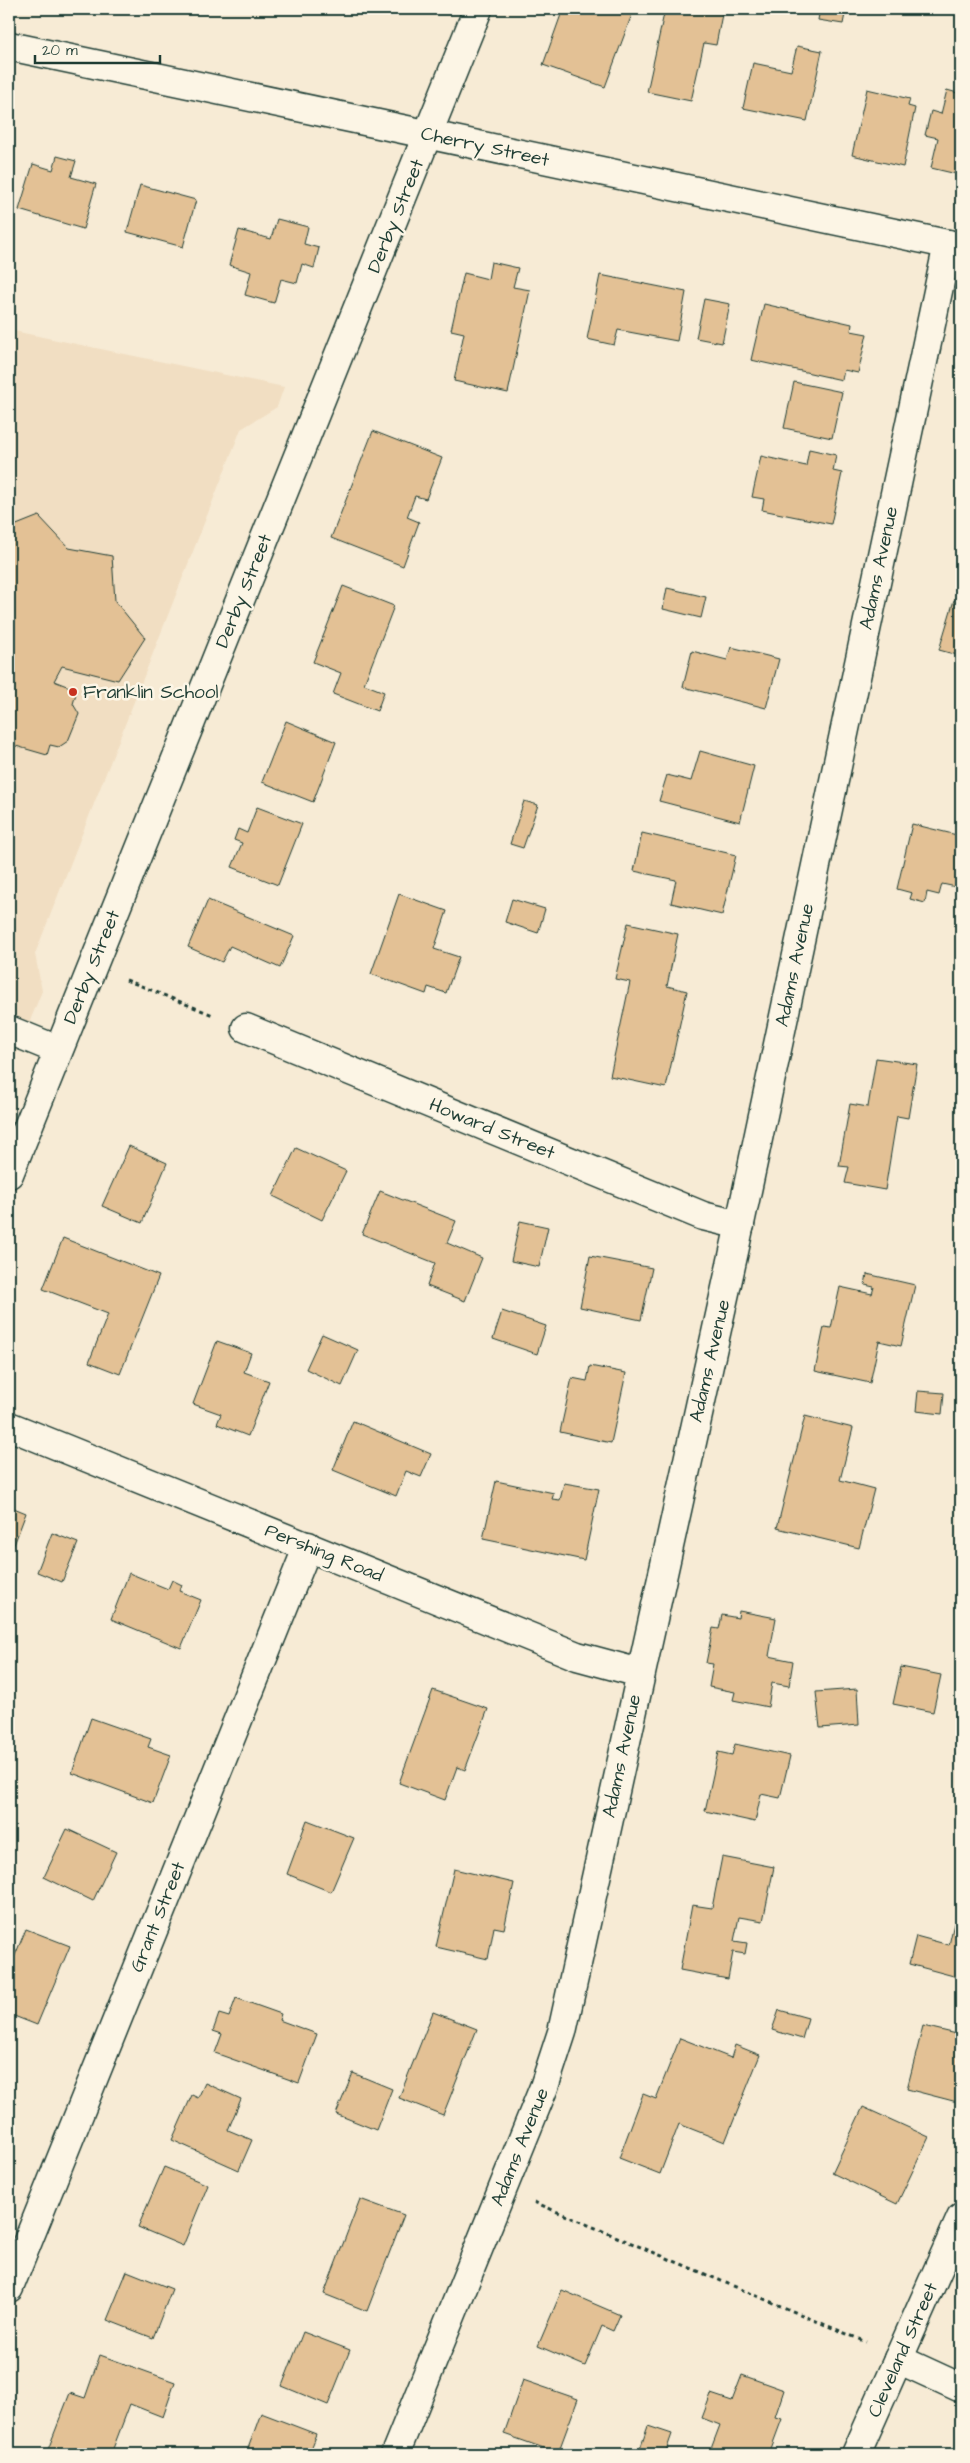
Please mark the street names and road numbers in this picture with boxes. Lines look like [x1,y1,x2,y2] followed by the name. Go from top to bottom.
[418,120,552,175] street label: Cherry Street
[361,155,432,277] street label: Derby Street
[853,504,905,632] street label: Adams Avenue
[209,530,280,652] street label: Derby Street
[769,901,821,1029] street label: Adams Avenue
[57,906,128,1028] street label: Derby Street
[425,1091,559,1167] street label: Howard Street
[683,1297,737,1425] street label: Adams Avenue
[261,1517,387,1590] street label: Pershing Road
[596,1692,648,1820] street label: Adams Avenue
[124,1858,192,1976] street label: Grant Street
[484,2084,556,2210] street label: Adams Avenue
[861,2278,945,2422] street label: Cleveland Street

